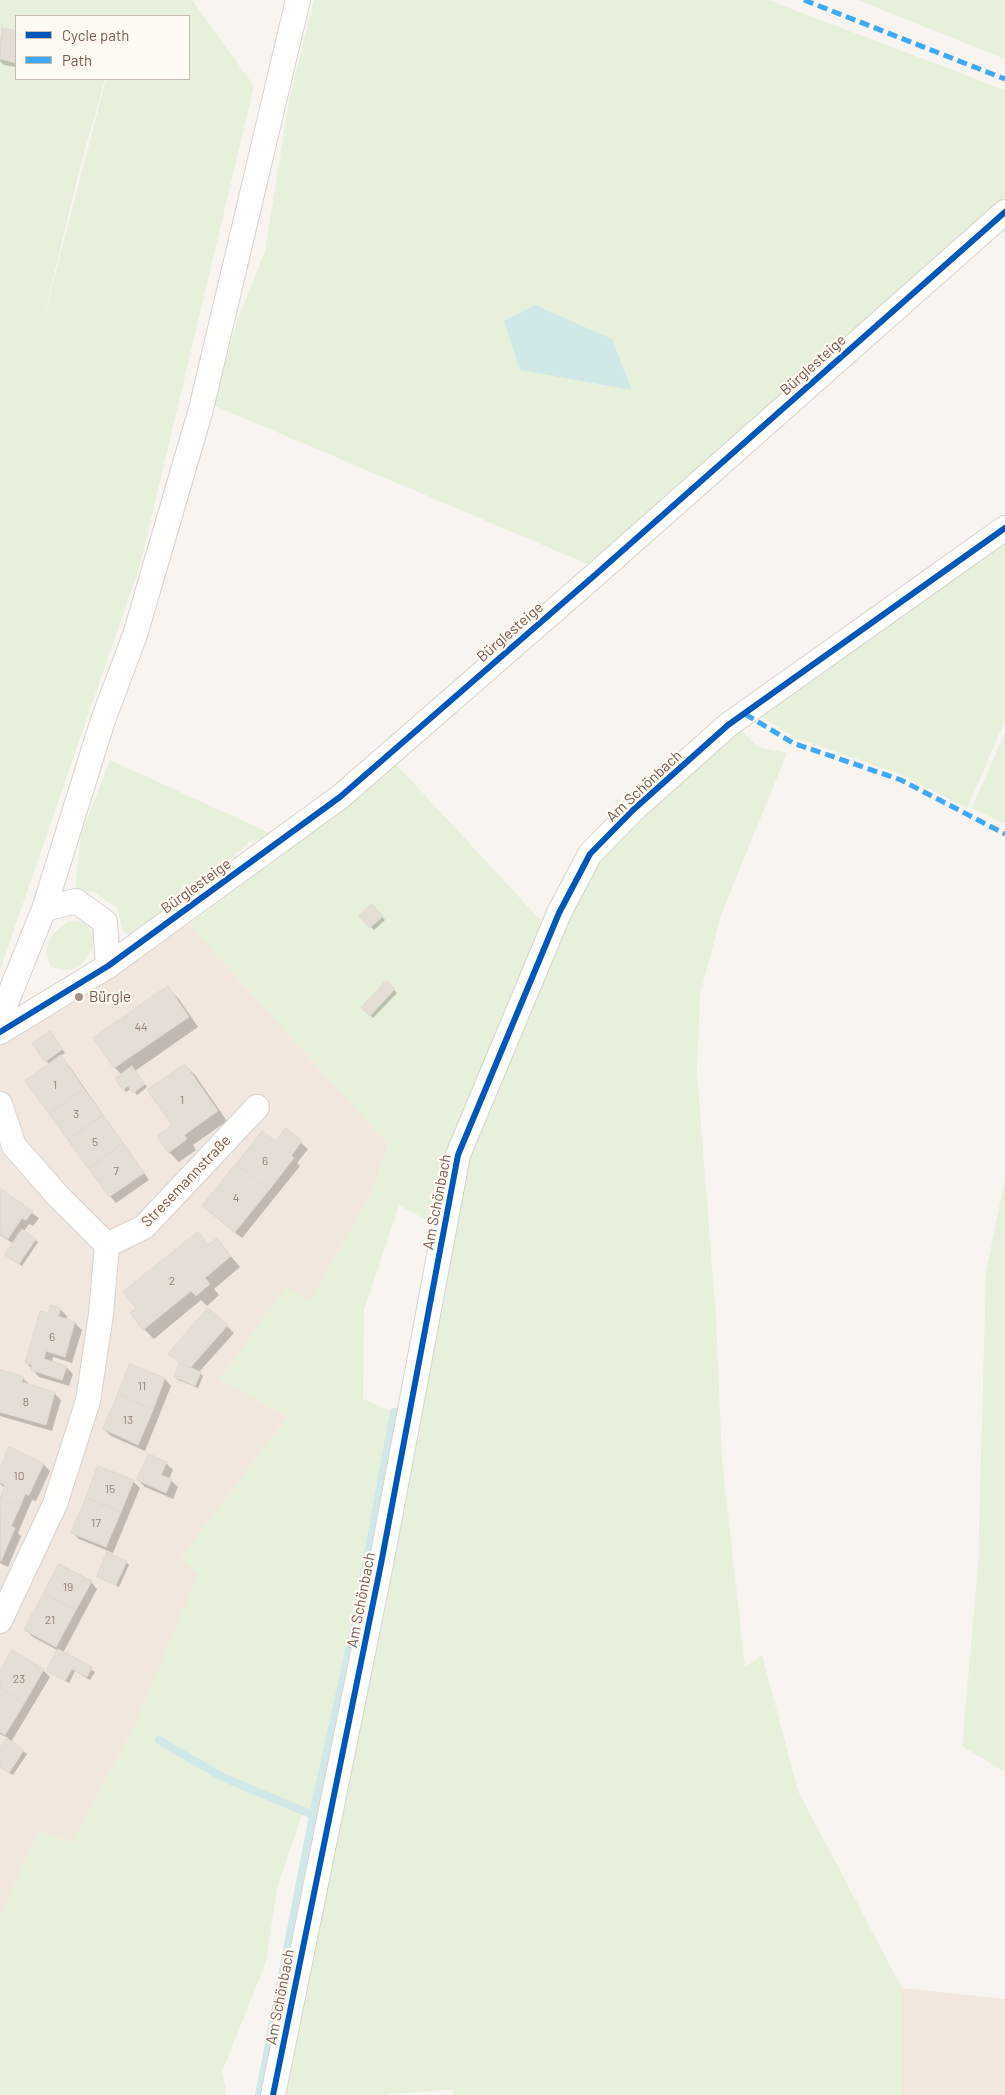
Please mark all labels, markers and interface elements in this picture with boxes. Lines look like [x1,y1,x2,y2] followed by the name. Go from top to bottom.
[15,15,190,80] legend
[62,26,129,44] text: Cycle path
[62,51,92,69] text: Path
[776,331,850,399] street label: Bürglesteige
[473,598,547,666] street label: Bürglesteige
[602,746,686,826] street label: Am Schönbach
[157,855,235,917] street label: Bürglesteige
[89,988,131,1006] place label: Bürgle
[73,991,85,1003] marker: Bürgle
[134,1020,148,1034] house number: 44
[53,1078,57,1092] house number: 1
[180,1093,184,1107] house number: 1
[73,1107,79,1121] house number: 3
[137,1131,235,1231] street label: Stresemannstraße
[92,1135,98,1149] house number: 5
[419,1153,455,1251] street label: Am Schönbach
[262,1154,268,1168] house number: 6
[113,1164,119,1178] house number: 7
[233,1191,239,1205] house number: 4
[169,1274,175,1288] house number: 2
[49,1330,55,1344] house number: 6
[138,1379,146,1393] house number: 11
[23,1395,29,1409] house number: 8
[123,1413,133,1427] house number: 13
[14,1469,24,1483] house number: 10
[105,1482,115,1496] house number: 15
[91,1516,101,1530] house number: 17
[343,1551,379,1649] street label: Am Schönbach
[63,1580,73,1594] house number: 19
[45,1613,55,1627] house number: 21
[13,1672,25,1686] house number: 23
[262,1948,298,2046] street label: Am Schönbach

